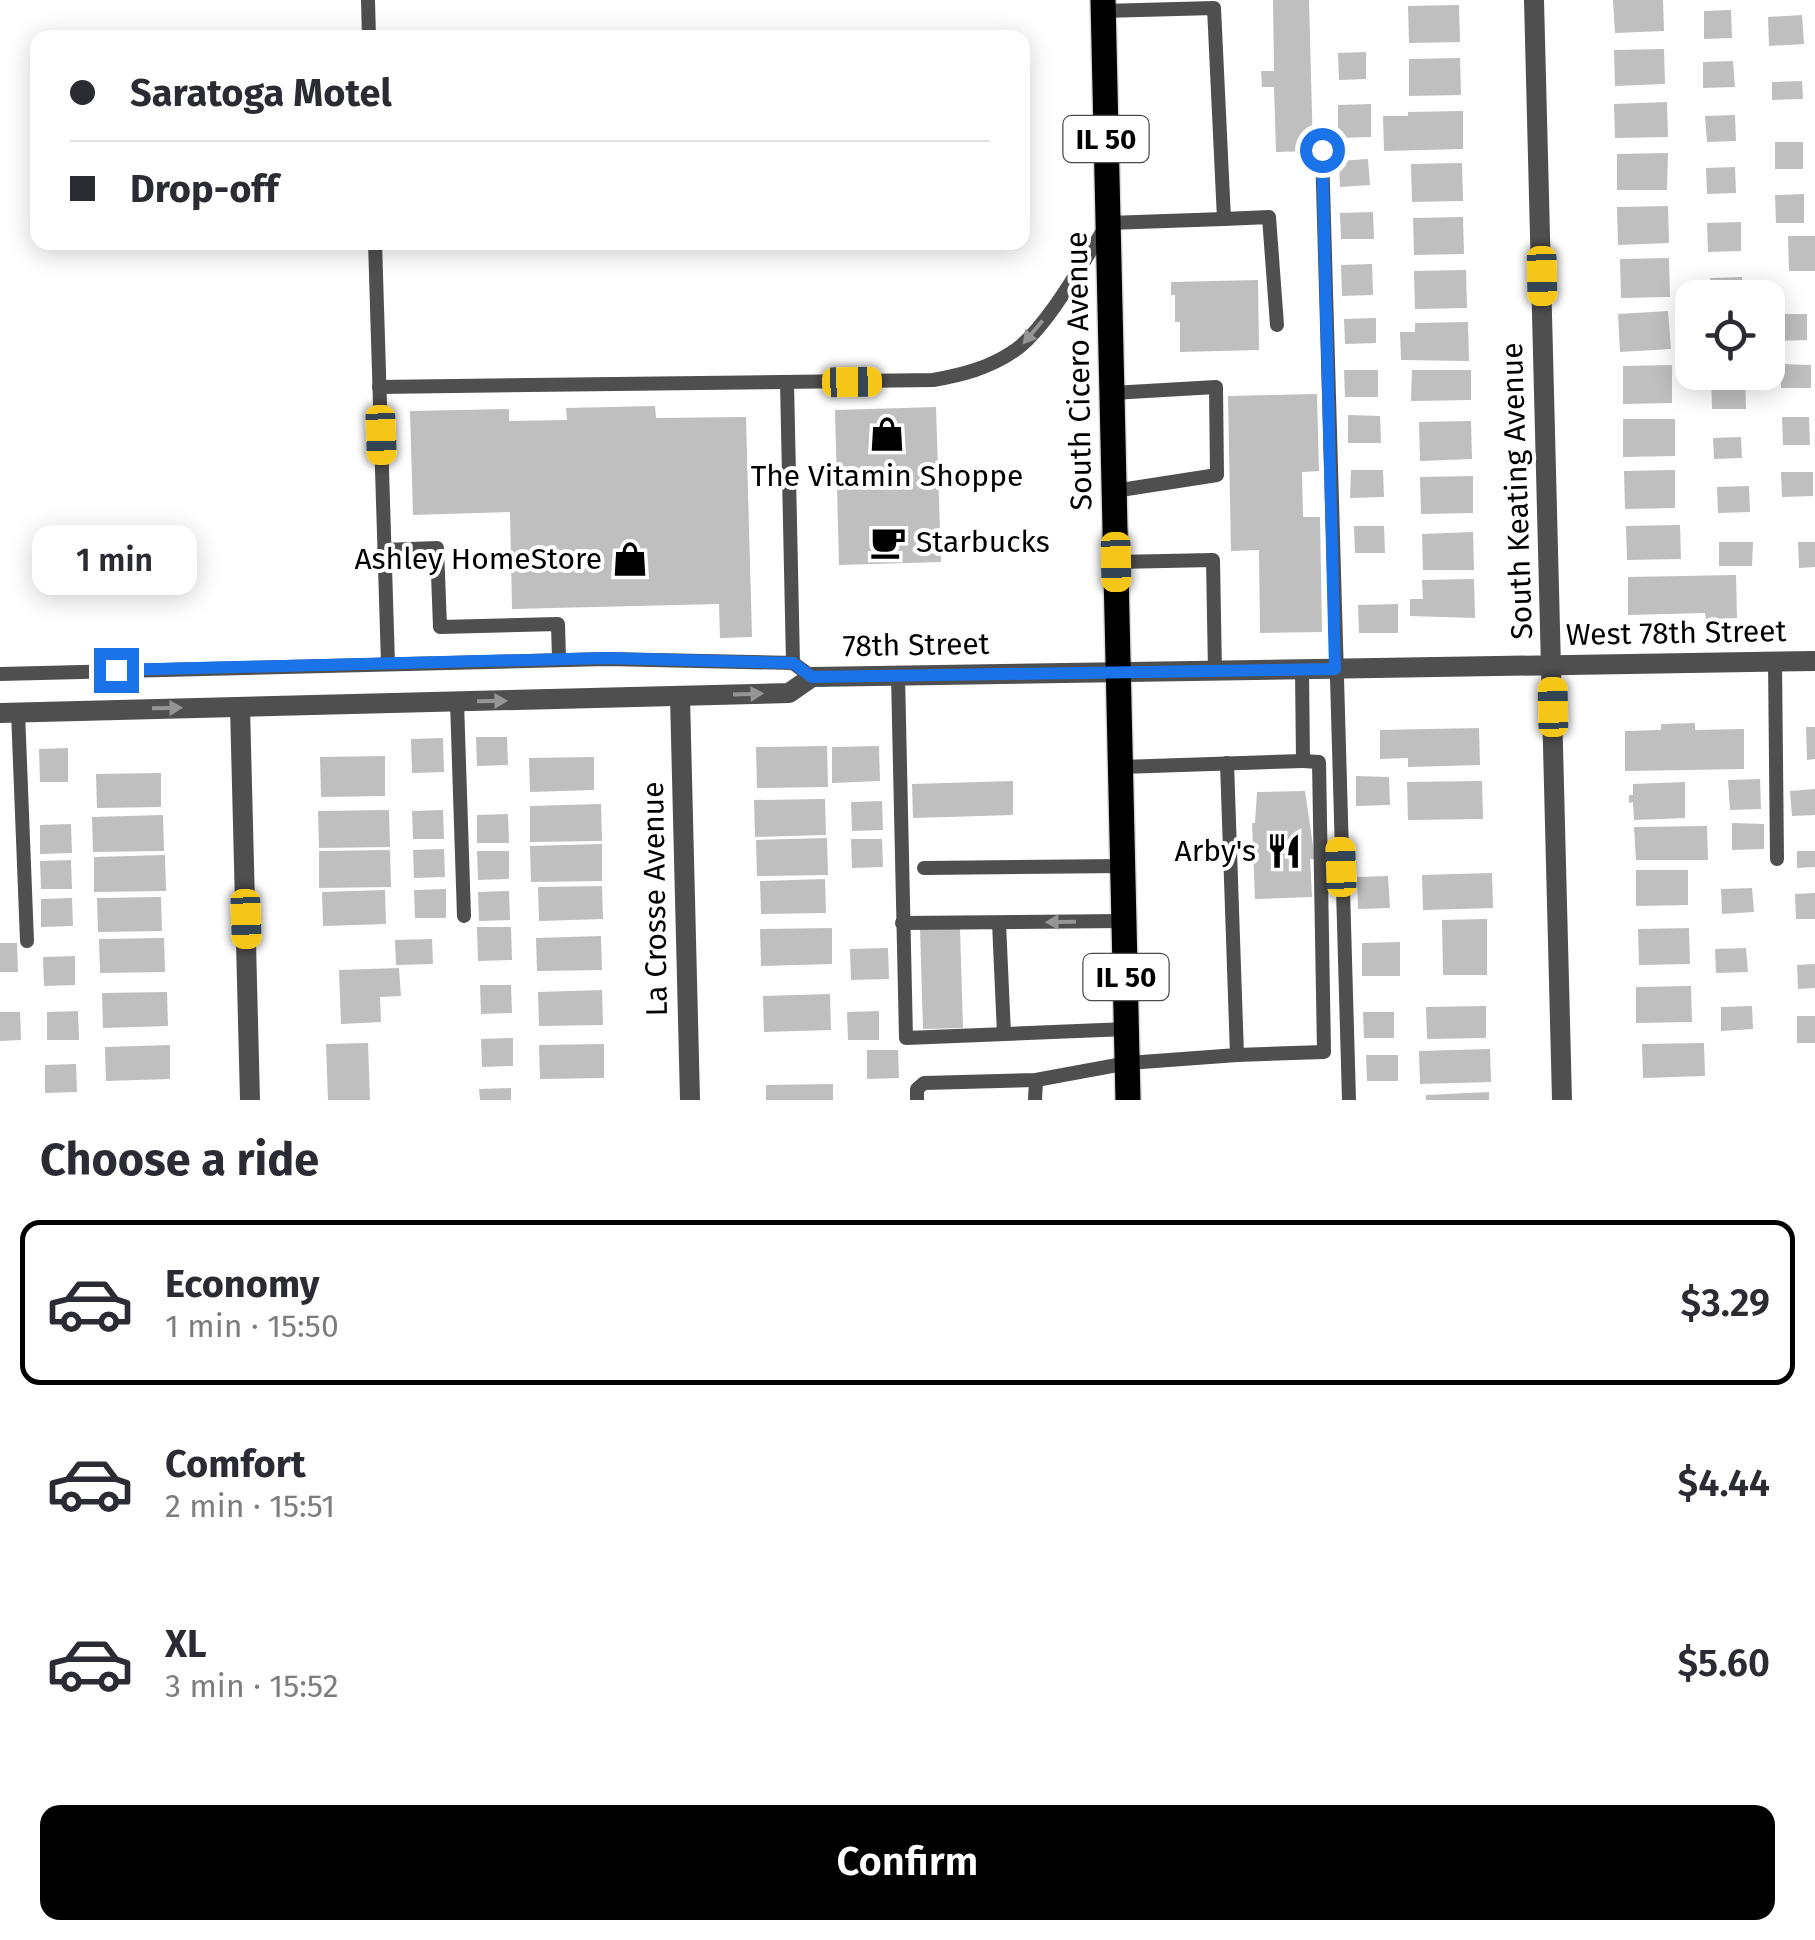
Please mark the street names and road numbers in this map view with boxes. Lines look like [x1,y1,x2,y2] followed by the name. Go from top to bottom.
[1064,116,1148,162] road number: IL 50
[1059,231,1099,511] street label: South Cicero Avenue
[1494,342,1540,640] street label: South Keating Avenue
[1565,613,1787,653] street label: West 78th Street
[842,626,990,664] street label: 78th Street
[635,781,675,1017] street label: La Crosse Avenue
[1084,954,1168,1000] road number: IL 50

